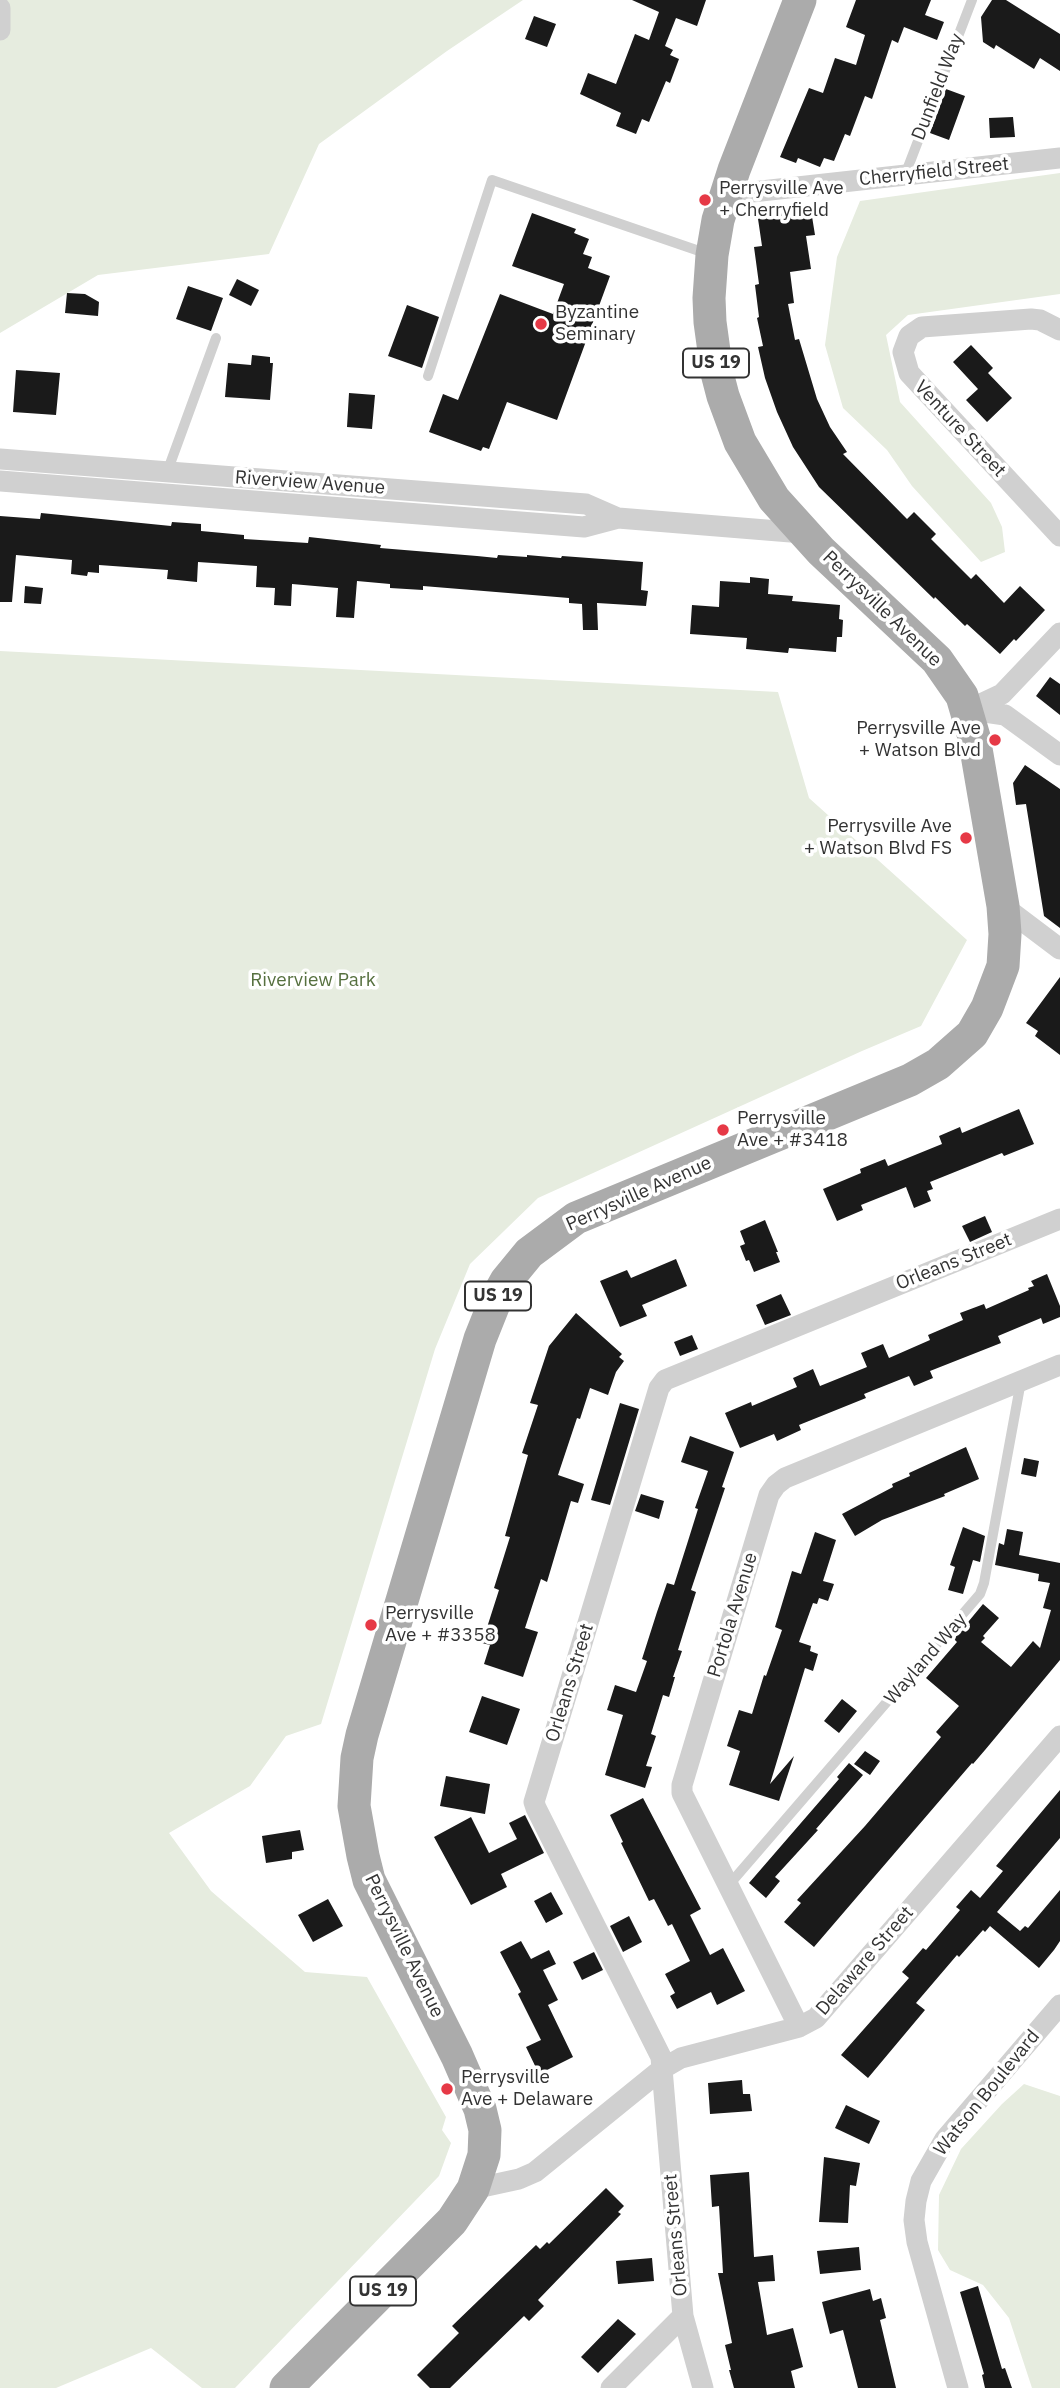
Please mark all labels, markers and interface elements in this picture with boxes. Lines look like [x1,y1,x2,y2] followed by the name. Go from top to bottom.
[907,30,969,144] street label: Dunfield Way
[858,153,1010,191] street label: Cherryfield Street
[719,178,844,222] place label: Perrysville Ave + Cherryfield
[697,192,713,208] marker: Perrysville Ave + Cherryfield
[555,302,639,346] place label: Byzantine Seminary
[533,316,549,332] marker: Byzantine Seminary
[683,348,749,377] road number: US 19
[910,376,1010,482] street label: Venture Street
[234,466,386,500] street label: Riverview Avenue
[818,546,946,672] street label: Perrysville Avenue
[856,718,981,762] place label: Perrysville Ave + Watson Blvd
[987,732,1003,748] marker: Perrysville Ave + Watson Blvd
[804,816,952,860] place label: Perrysville Ave + Watson Blvd FS
[958,830,974,846] marker: Perrysville Ave + Watson Blvd FS
[250,970,376,992] park label: Riverview Park
[737,1108,848,1152] place label: Perrysville Ave + #3418
[715,1122,731,1138] marker: Perrysville Ave + #3418
[563,1152,715,1236] street label: Perrysville Avenue
[893,1228,1015,1296] street label: Orleans Street
[465,1282,531,1310] road number: US 19
[703,1550,763,1680] street label: Portola Avenue
[385,1603,496,1647] place label: Perrysville Ave + #3358
[880,1608,972,1710] street label: Wayland Way
[363,1617,379,1633] marker: Perrysville Ave + #3358
[541,1621,599,1745] street label: Orleans Street
[359,1871,449,2021] street label: Perrysville Avenue
[811,1902,919,2020] street label: Delaware Street
[929,2026,1045,2160] street label: Watson Boulevard
[461,2067,593,2111] place label: Perrysville Ave + Delaware
[439,2081,455,2097] marker: Perrysville Ave + Delaware
[659,2173,693,2297] street label: Orleans Street
[350,2276,416,2306] road number: US 19

